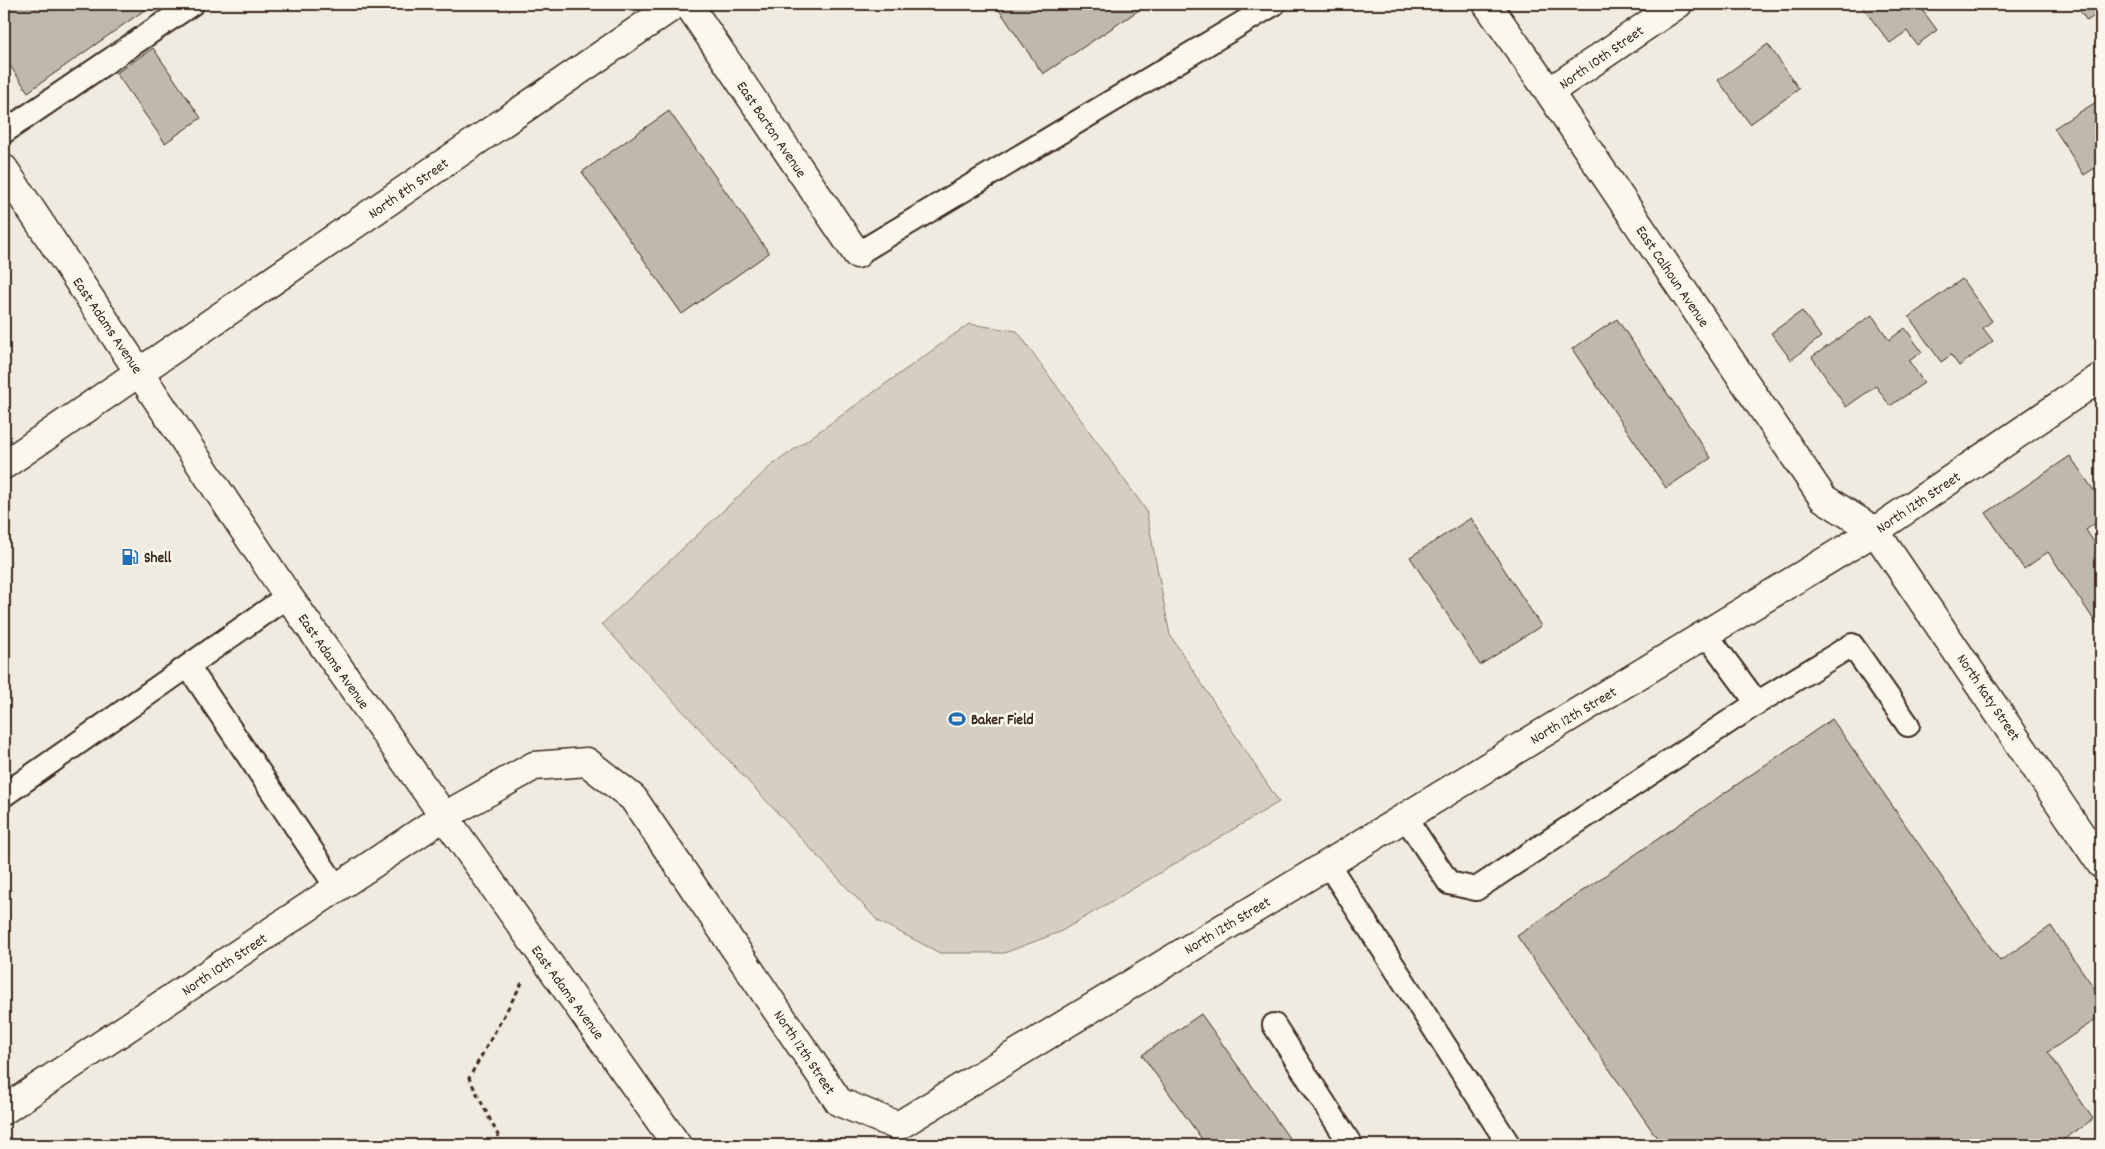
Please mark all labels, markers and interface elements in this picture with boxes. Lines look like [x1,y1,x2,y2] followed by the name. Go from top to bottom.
[1555,21,1649,96] street label: North 10th Street
[730,77,811,183] street label: East Barton Avenue
[364,153,454,226] street label: North 8th Street
[1629,222,1714,333] street label: East Calhoun Avenue
[66,273,147,379] street label: East Adams Avenue
[1872,467,1966,540] street label: North 12th Street
[120,547,140,567] fuel station icon: Shell
[144,548,172,570] place label: Shell
[291,610,374,715] street label: East Adams Avenue
[1950,650,2025,746] street label: North Katy Street
[1527,682,1622,751] street label: North 12th Street
[947,709,967,729] sports icon: Baker Field
[971,710,1034,732] place label: Baker Field
[1181,892,1276,961] street label: North 12th Street
[178,929,273,1003] street label: North 10th Street
[524,941,609,1045] street label: East Adams Avenue
[767,1006,840,1100] street label: North 12th Street

